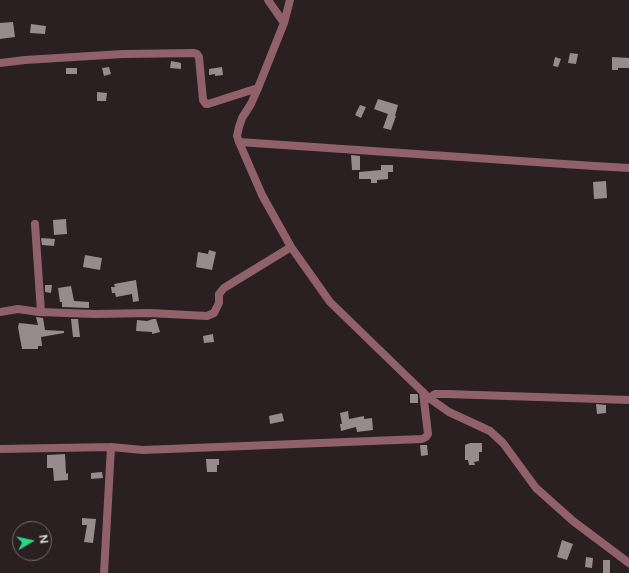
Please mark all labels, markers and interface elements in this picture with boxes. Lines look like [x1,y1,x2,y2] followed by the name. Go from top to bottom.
[12,521,52,561] north arrow
[36,534,50,545] text: N

